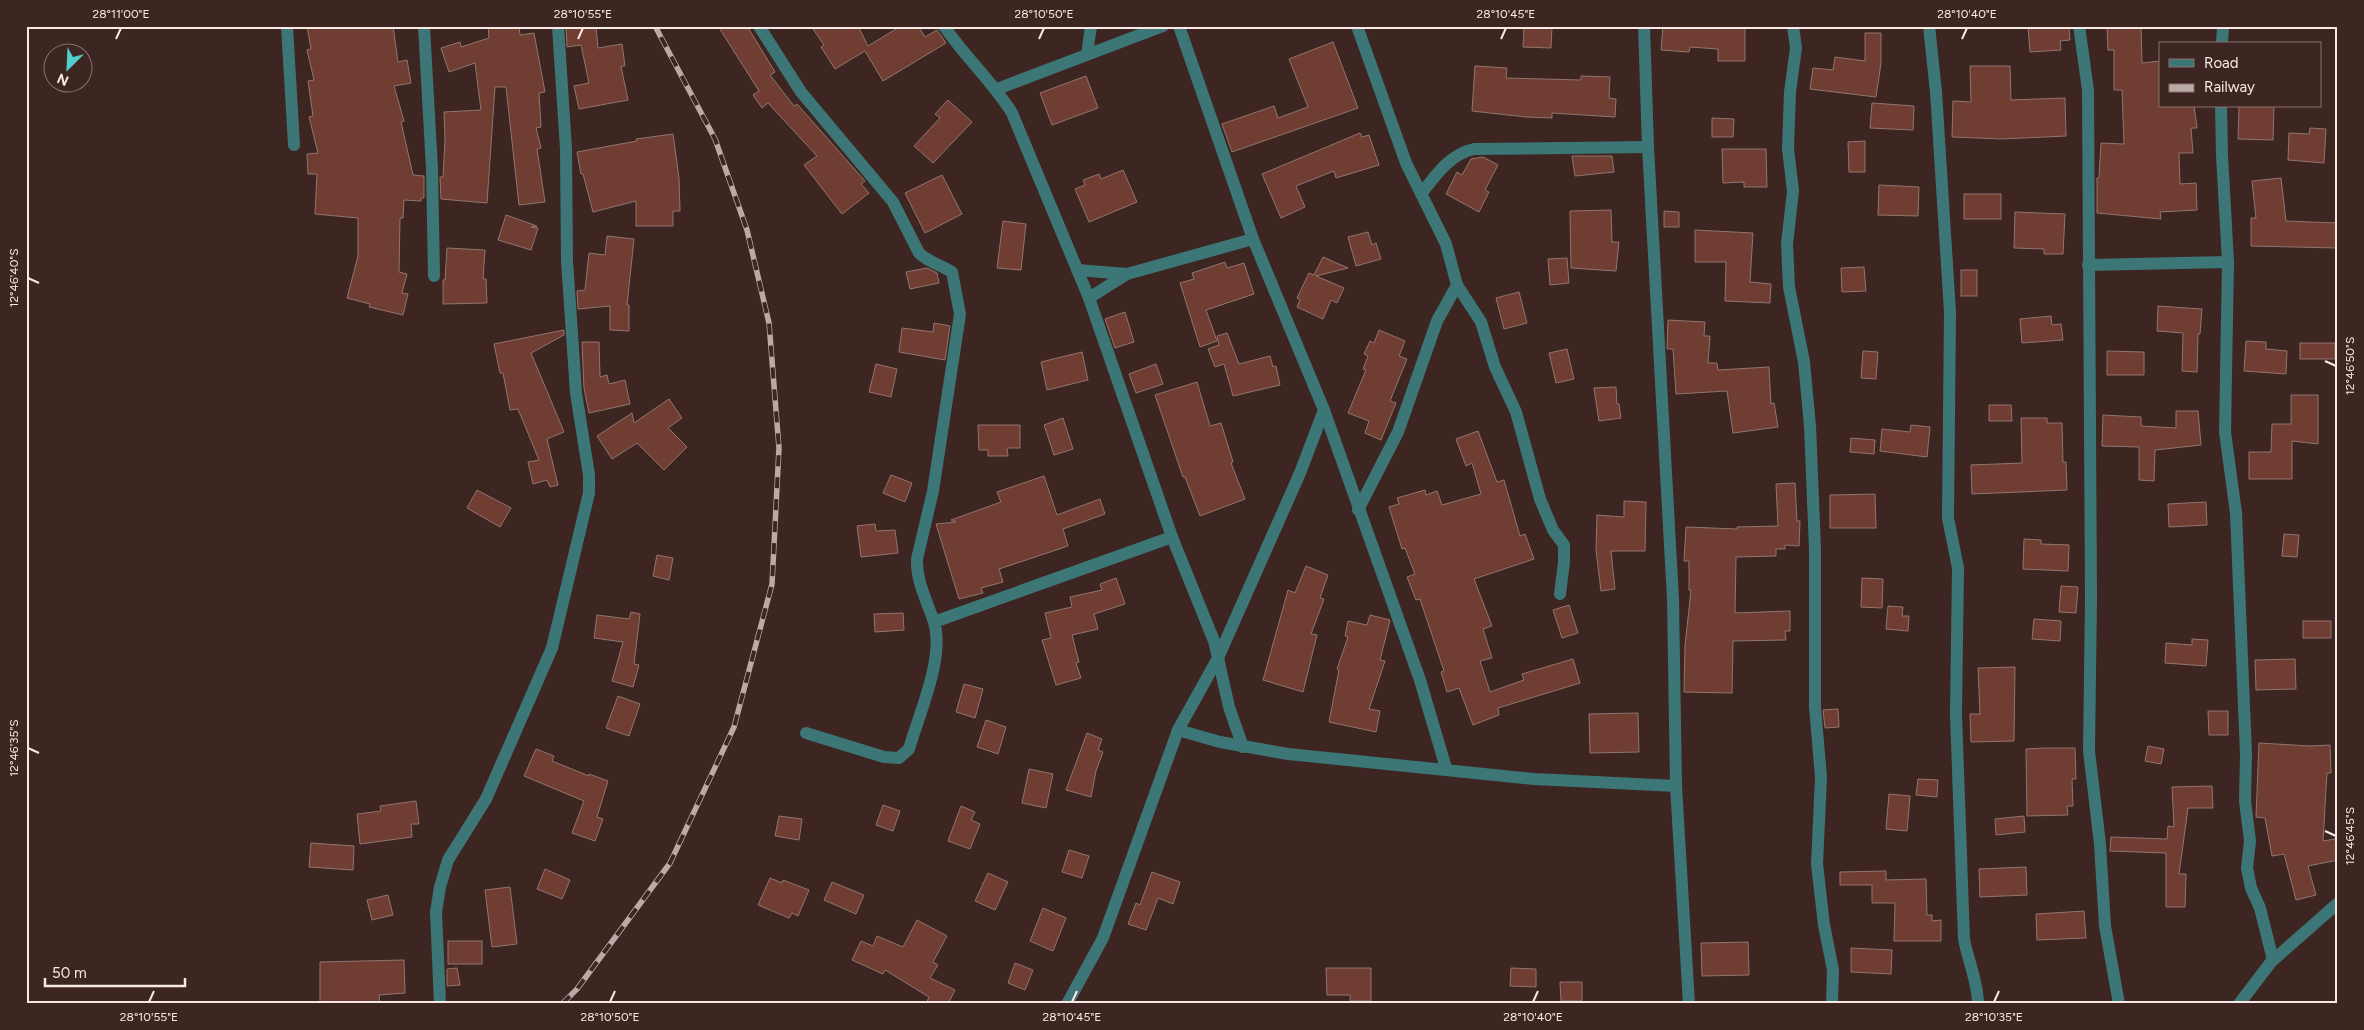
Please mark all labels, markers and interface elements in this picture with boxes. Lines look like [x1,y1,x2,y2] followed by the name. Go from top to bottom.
[92,7,150,21] text: 28°11'00"E
[554,7,612,21] text: 28°10'55"E
[1014,7,1074,21] text: 28°10'50"E
[1477,7,1535,21] text: 28°10'45"E
[1937,7,1997,21] text: 28°10'40"E
[42,42,92,92] north arrow
[2159,42,2322,108] legend
[2204,54,2239,72] text: Road
[55,69,71,89] text: N
[2204,78,2255,96] text: Railway
[7,248,21,308] text: 12°46'40"S
[2343,337,2357,395] text: 12°46'50"S
[7,719,21,777] text: 12°46'35"S
[2343,807,2357,865] text: 12°46'45"S
[45,955,185,987] scale bar
[52,964,87,982] text: 50 m
[120,1010,178,1024] text: 28°10'55"E
[580,1010,640,1024] text: 28°10'50"E
[1043,1010,1101,1024] text: 28°10'45"E
[1503,1010,1563,1024] text: 28°10'40"E
[1965,1010,2023,1024] text: 28°10'35"E

